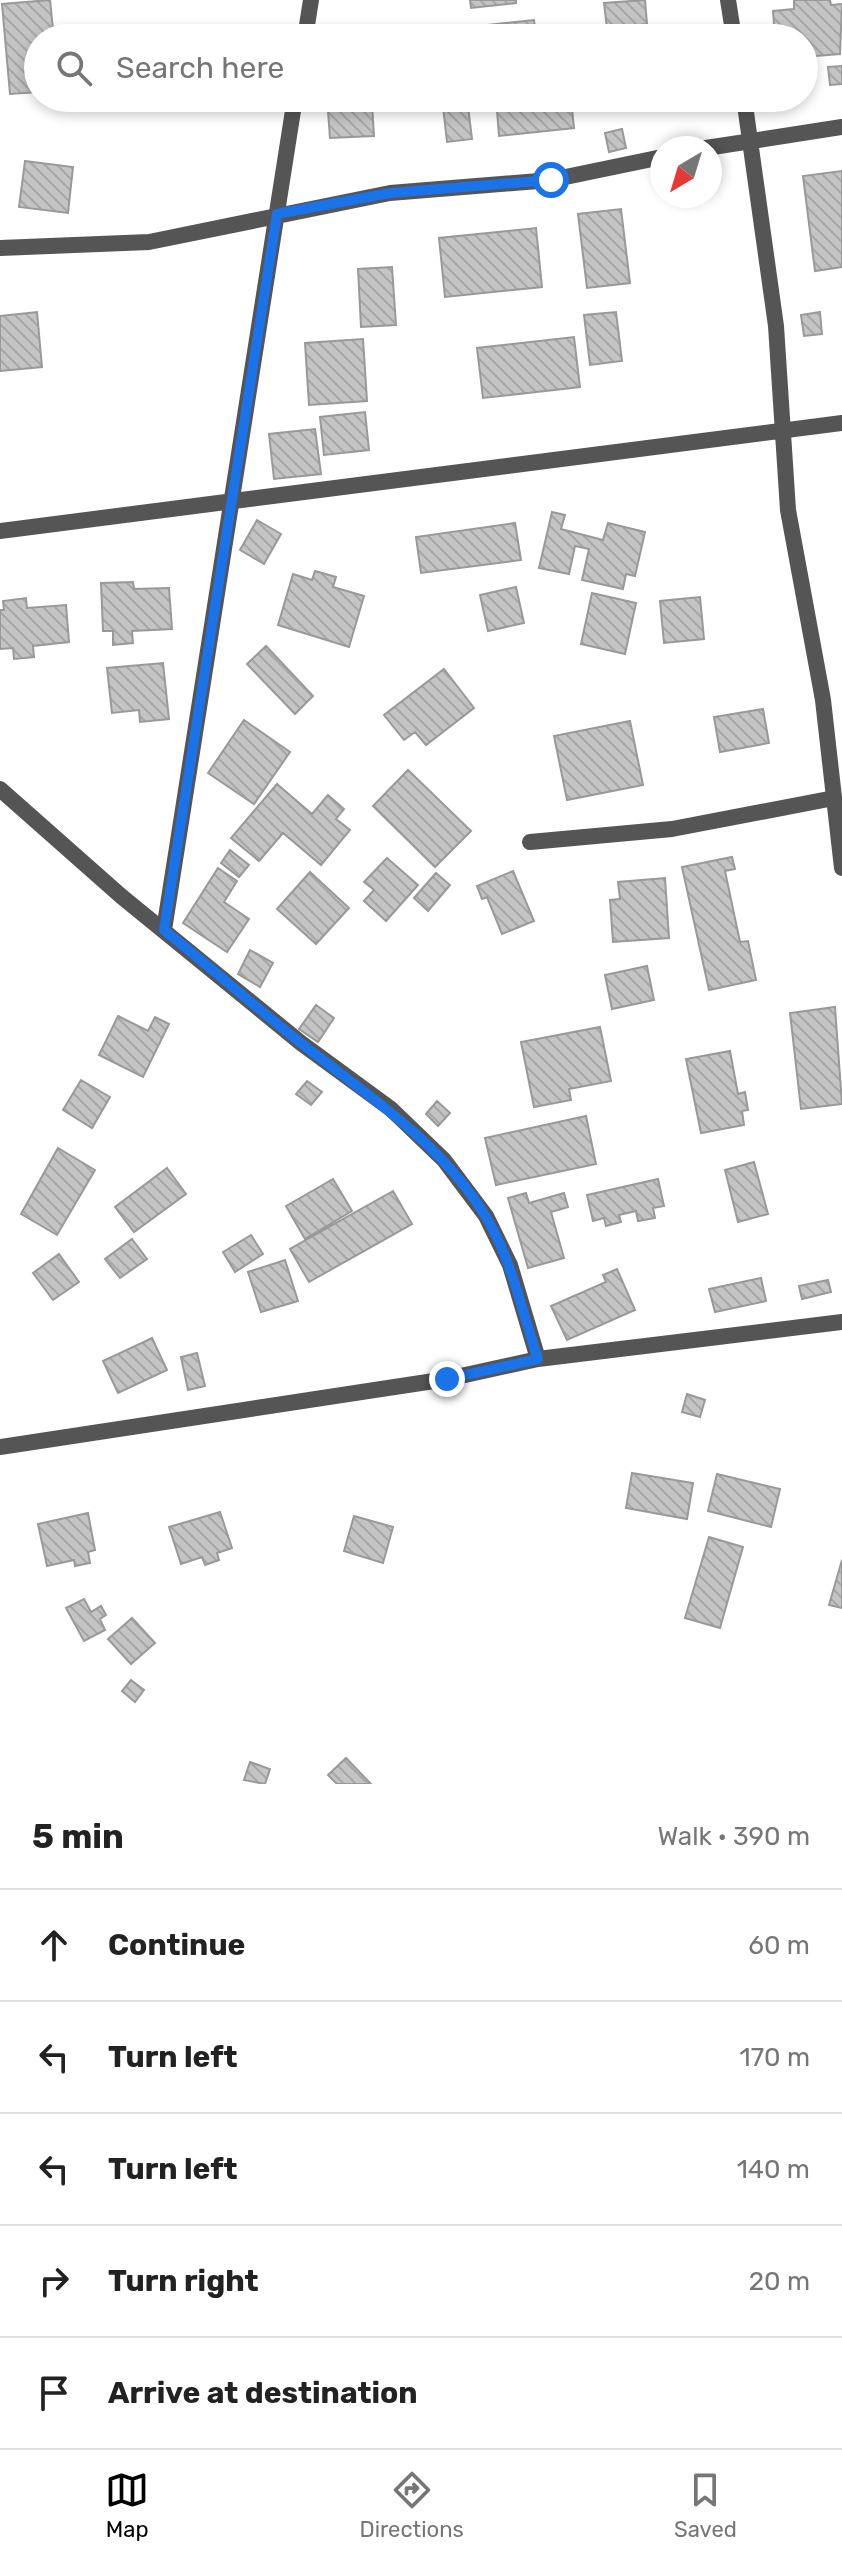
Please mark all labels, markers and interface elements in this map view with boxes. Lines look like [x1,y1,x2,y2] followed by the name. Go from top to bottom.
[24,24,818,112] search box
[52,46,96,90] icon: search
[116,50,284,86] text: Search here
[650,136,722,208] north arrow
[533,162,569,198] route start
[429,1361,465,1397] route end
[32,1816,124,1857] text: 5 min
[658,1821,810,1852] text: Walk · 390 m
[32,1923,76,1967] icon: ahead
[108,1927,245,1963] text: Continue
[748,1930,810,1961] text: 60 m
[32,2035,76,2079] icon: left
[108,2039,238,2075] text: Turn left
[740,2042,810,2073] text: 170 m
[32,2147,76,2191] icon: left
[108,2151,238,2187] text: Turn left
[737,2154,810,2185] text: 140 m
[32,2259,76,2303] icon: right
[108,2263,259,2299] text: Turn right
[749,2266,810,2297] text: 20 m
[32,2371,76,2415] icon: arrive
[108,2375,418,2411] text: Arrive at destination
[105,2468,149,2543] tab: Map
[359,2468,464,2543] tab: Directions
[674,2468,737,2543] tab: Saved

